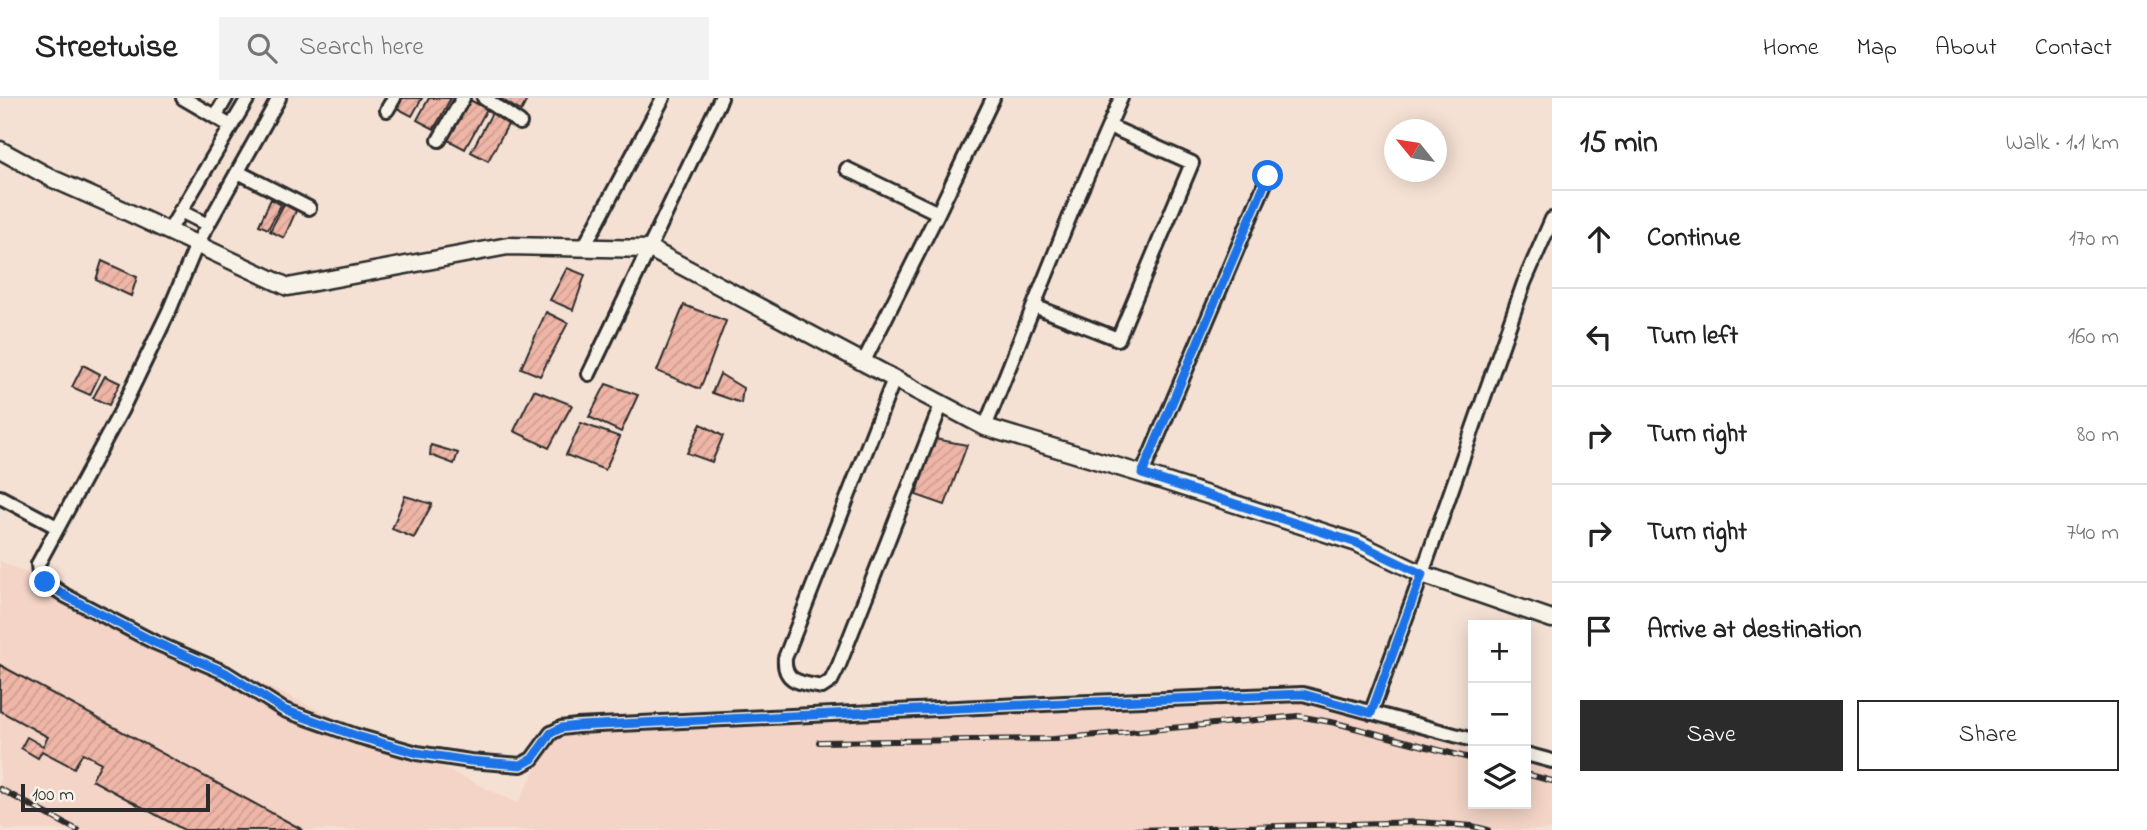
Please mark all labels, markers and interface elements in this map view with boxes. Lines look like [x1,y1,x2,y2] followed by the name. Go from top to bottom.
[219,17,709,80] search box
[35,24,177,72] text: Streetwise
[243,29,281,67] icon: search
[299,29,424,67] text: Search here
[1763,31,1819,66] text: Home
[1857,31,1897,66] text: Map
[1935,31,1997,66] text: About
[2035,31,2112,66] text: Contact
[1384,119,1447,182] north arrow
[1580,122,1658,166] text: 15 min
[2005,127,2119,160] text: Walk · 1.1 km
[1252,160,1283,191] route start
[1580,220,1618,258] icon: ahead
[1647,220,1740,258] text: Continue
[2069,223,2119,256] text: 170 m
[1580,318,1618,356] icon: left
[1647,318,1738,356] text: Turn left
[2068,321,2119,354] text: 160 m
[1580,416,1618,454] icon: right
[1647,416,1747,454] text: Turn right
[2077,419,2119,452] text: 80 m
[1580,514,1618,552] icon: right
[1647,514,1747,552] text: Turn right
[2067,517,2119,550] text: 740 m
[29,566,60,597] route end
[1580,612,1618,650] icon: arrive
[1647,612,1862,650] text: Arrive at destination
[1468,620,1531,809] map controls
[1468,620,1531,683] button: +
[1468,683,1531,746] button: −
[1580,700,1843,771] button: Save
[1857,700,2119,771] button: Share
[1468,746,1531,809] button: layers
[21,781,210,813] scale bar
[32,782,74,809] text: 100 m

